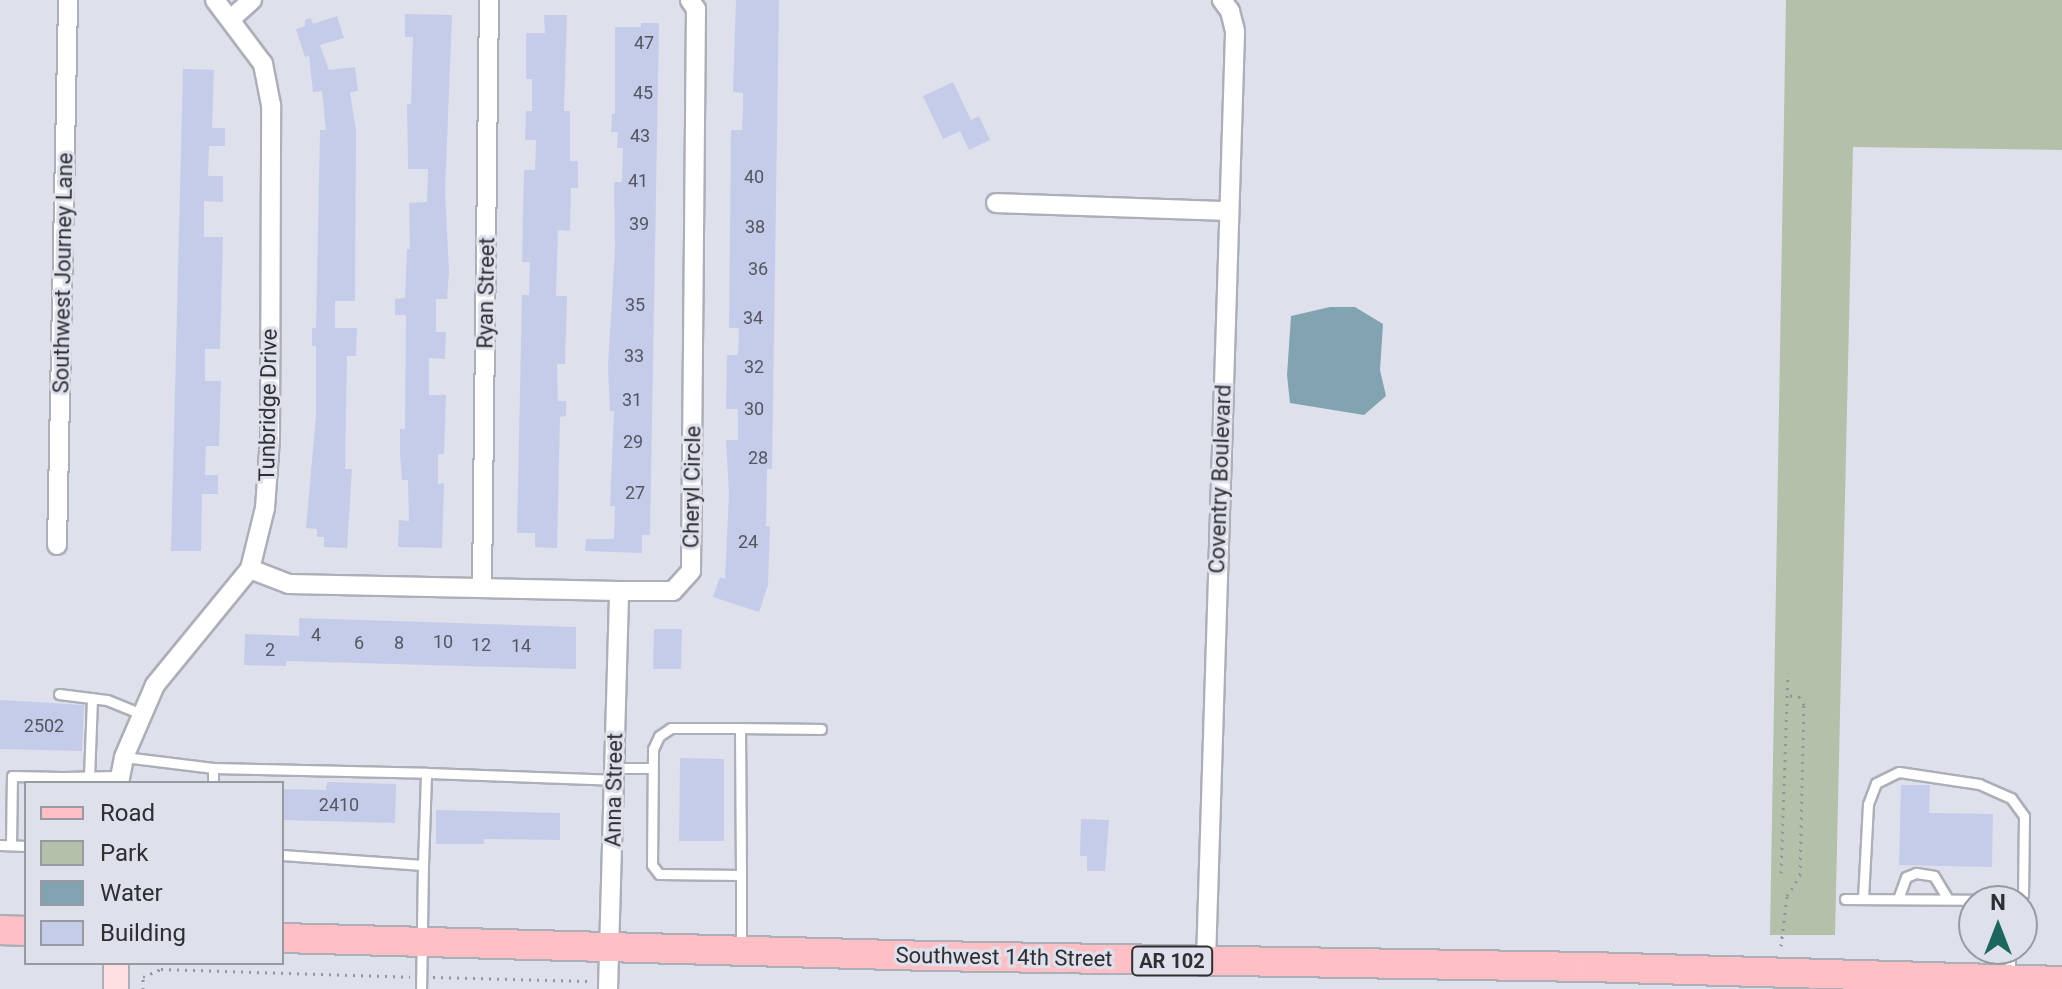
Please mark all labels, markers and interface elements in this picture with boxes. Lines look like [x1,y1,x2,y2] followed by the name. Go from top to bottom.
[634,32,654,54] house number: 47
[633,82,653,104] house number: 45
[630,125,650,147] house number: 43
[48,152,78,394] street label: Southwest Journey Lane
[744,166,764,188] house number: 40
[628,170,648,192] house number: 41
[629,213,649,235] house number: 39
[745,216,765,238] house number: 38
[472,237,500,349] street label: Ryan Street
[748,258,768,280] house number: 36
[625,294,645,316] house number: 35
[743,307,763,329] house number: 34
[253,328,283,482] street label: Tunbridge Drive
[624,345,644,367] house number: 33
[744,356,764,378] house number: 32
[1204,384,1236,574] street label: Coventry Boulevard
[622,389,642,411] house number: 31
[744,398,764,420] house number: 30
[678,426,706,548] street label: Cheryl Circle
[623,431,643,453] house number: 29
[748,447,768,469] house number: 28
[625,482,645,504] house number: 27
[738,531,758,553] house number: 24
[311,624,321,646] house number: 4
[433,631,453,653] house number: 10
[354,632,364,654] house number: 6
[394,632,404,654] house number: 8
[471,634,491,656] house number: 12
[511,635,531,657] house number: 14
[265,639,275,661] house number: 2
[24,715,64,737] house number: 2502
[600,733,628,847] street label: Anna Street
[24,781,284,965] legend
[319,794,359,816] house number: 2410
[100,799,155,827] text: Road
[100,839,148,867] text: Park
[100,879,163,907] text: Water
[1958,885,2038,965] north arrow
[1990,890,2006,915] text: N
[100,919,186,947] text: Building
[895,942,1113,972] street label: Southwest 14th Street
[1130,945,1214,977] road number: AR 102

